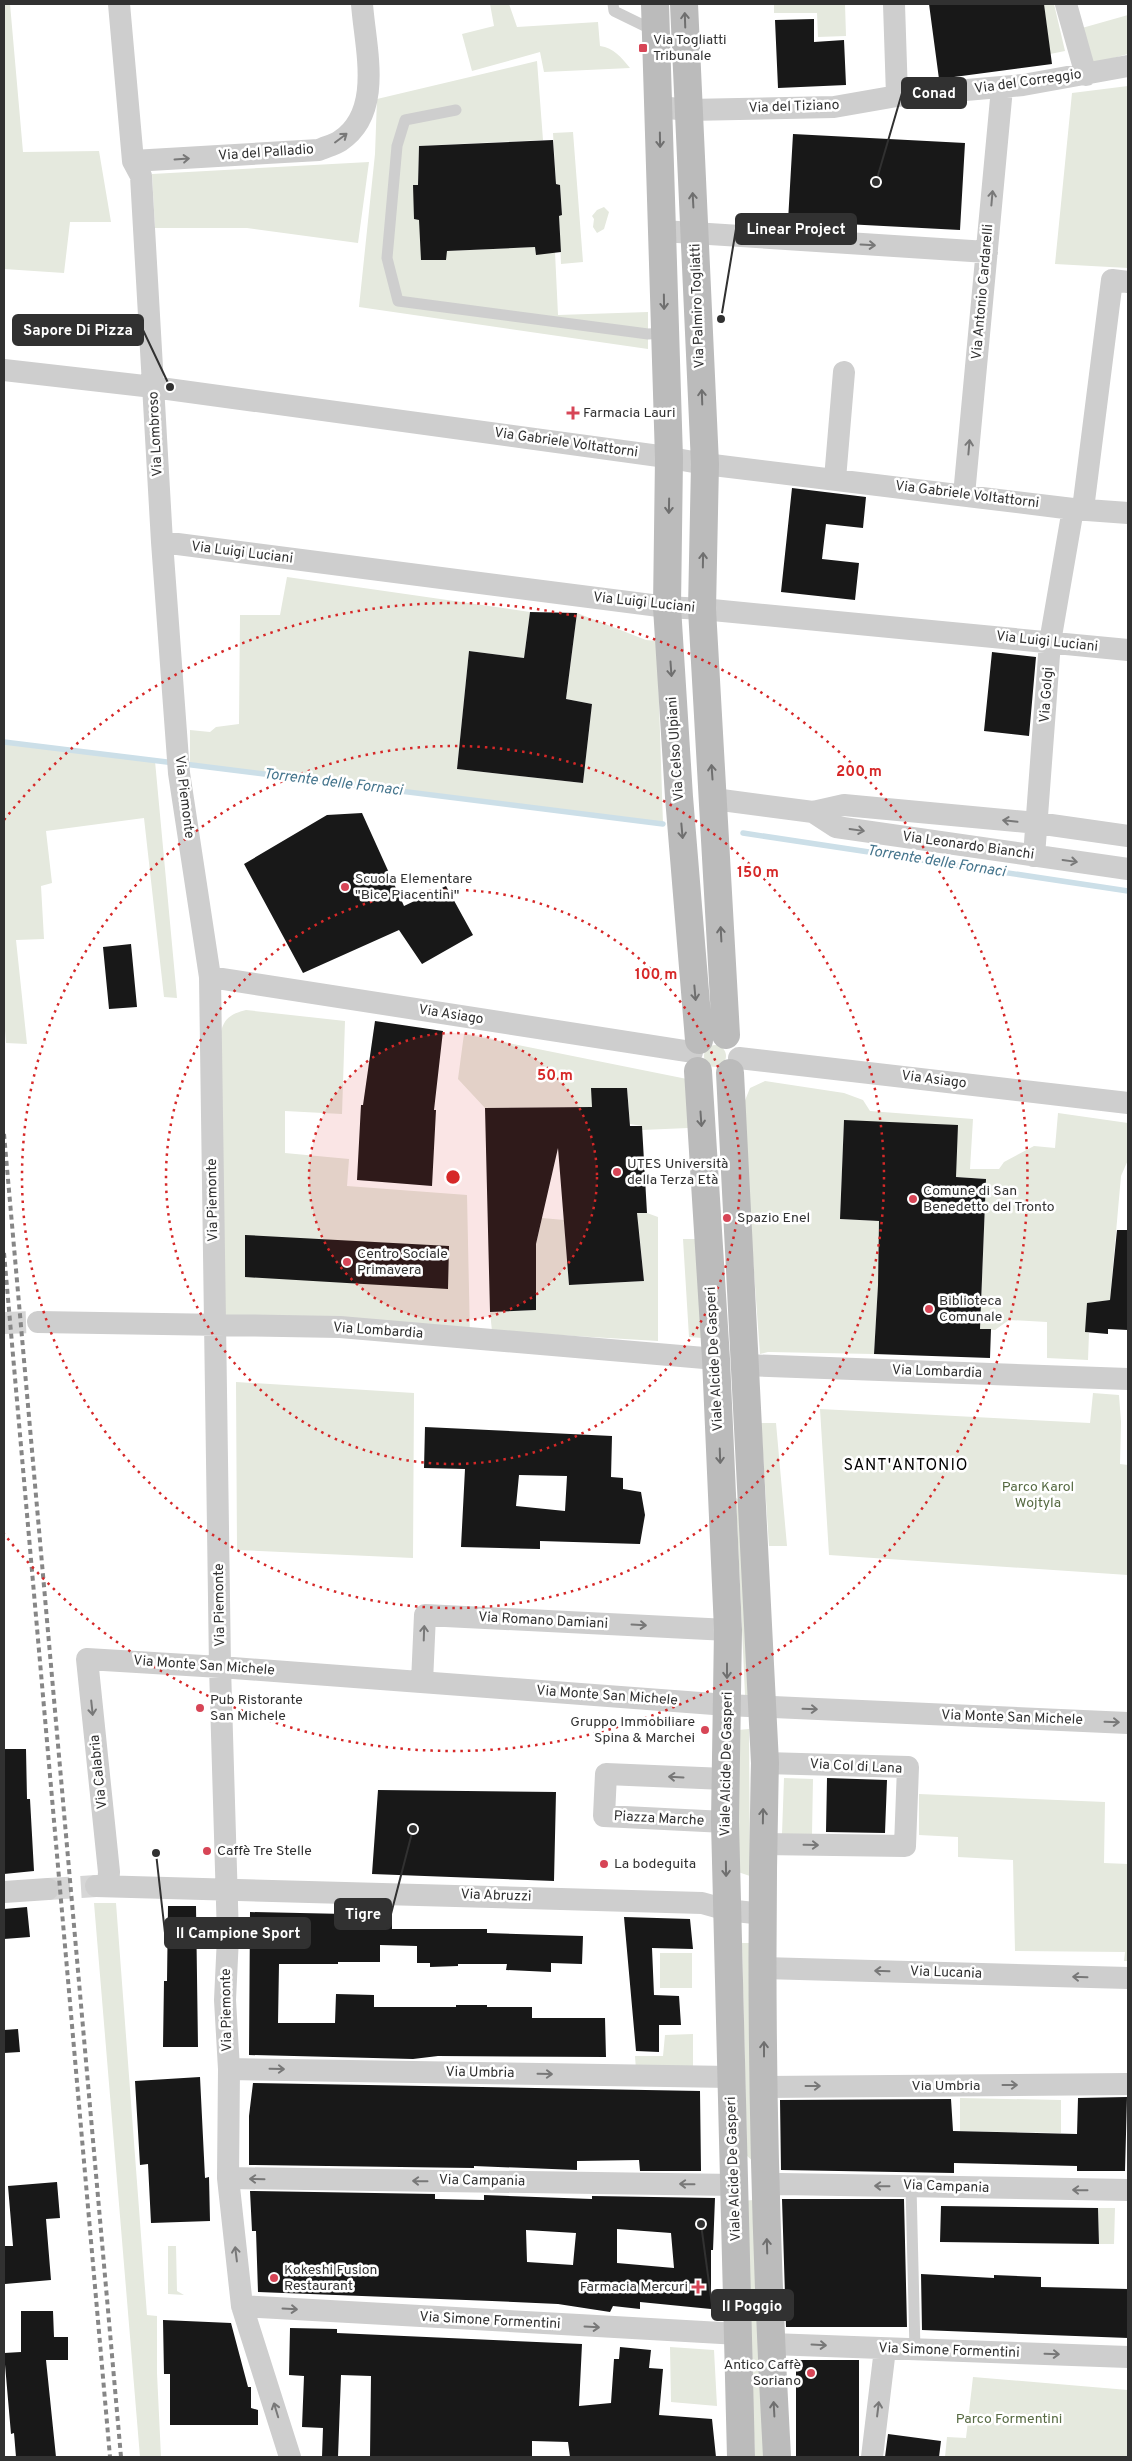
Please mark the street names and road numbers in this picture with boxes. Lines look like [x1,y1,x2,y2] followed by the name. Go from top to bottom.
[973,66,1083,98] street label: Via del Correggio
[748,97,840,117] street label: Via del Tiziano
[218,141,315,165] street label: Via del Palladio
[969,224,997,360] street label: Via Antonio Cardarelli
[687,243,709,369] street label: Via Palmiro Togliatti
[145,391,167,477] street label: Via Lombroso
[493,424,639,462] street label: Via Gabriele Voltattorni
[894,478,1040,512] street label: Via Gabriele Voltattorni
[190,538,294,568] street label: Via Luigi Luciani
[592,589,696,617] street label: Via Luigi Luciani
[995,628,1099,656] street label: Via Luigi Luciani
[1037,667,1057,723] street label: Via Golgi
[664,696,688,802] street label: Via Celso Ulpiani
[170,754,198,840] street label: Via Piemonte
[901,828,1035,864] street label: Via Leonardo Bianchi
[417,1001,485,1029] street label: Via Asiago
[900,1068,968,1092] street label: Via Asiago
[204,1158,222,1242] street label: Via Piemonte
[703,1286,727,1432] street label: Viale Alcide De Gasperi
[332,1319,424,1343] street label: Via Lombardia
[892,1362,982,1382] street label: Via Lombardia
[211,1563,229,1647] street label: Via Piemonte
[478,1609,608,1633] street label: Via Romano Damiani
[133,1653,275,1679] street label: Via Monte San Michele
[536,1683,678,1709] street label: Via Monte San Michele
[717,1691,737,1837] street label: Viale Alcide De Gasperi
[941,1707,1083,1729] street label: Via Monte San Michele
[87,1734,111,1810] street label: Via Calabria
[809,1756,903,1778] street label: Via Col di Lana
[613,1808,705,1830] street label: Piazza Marche
[460,1886,532,1906] street label: Via Abruzzi
[910,1963,982,1983] street label: Via Lucania
[218,1968,236,2052] street label: Via Piemonte
[445,2064,515,2082] street label: Via Umbria
[912,2078,980,2095] street label: Via Umbria
[723,2096,745,2242] street label: Viale Alcide De Gasperi
[439,2172,525,2190] street label: Via Campania
[903,2177,989,2197] street label: Via Campania
[419,2309,561,2333] street label: Via Simone Formentini
[878,2340,1020,2362] street label: Via Simone Formentini

